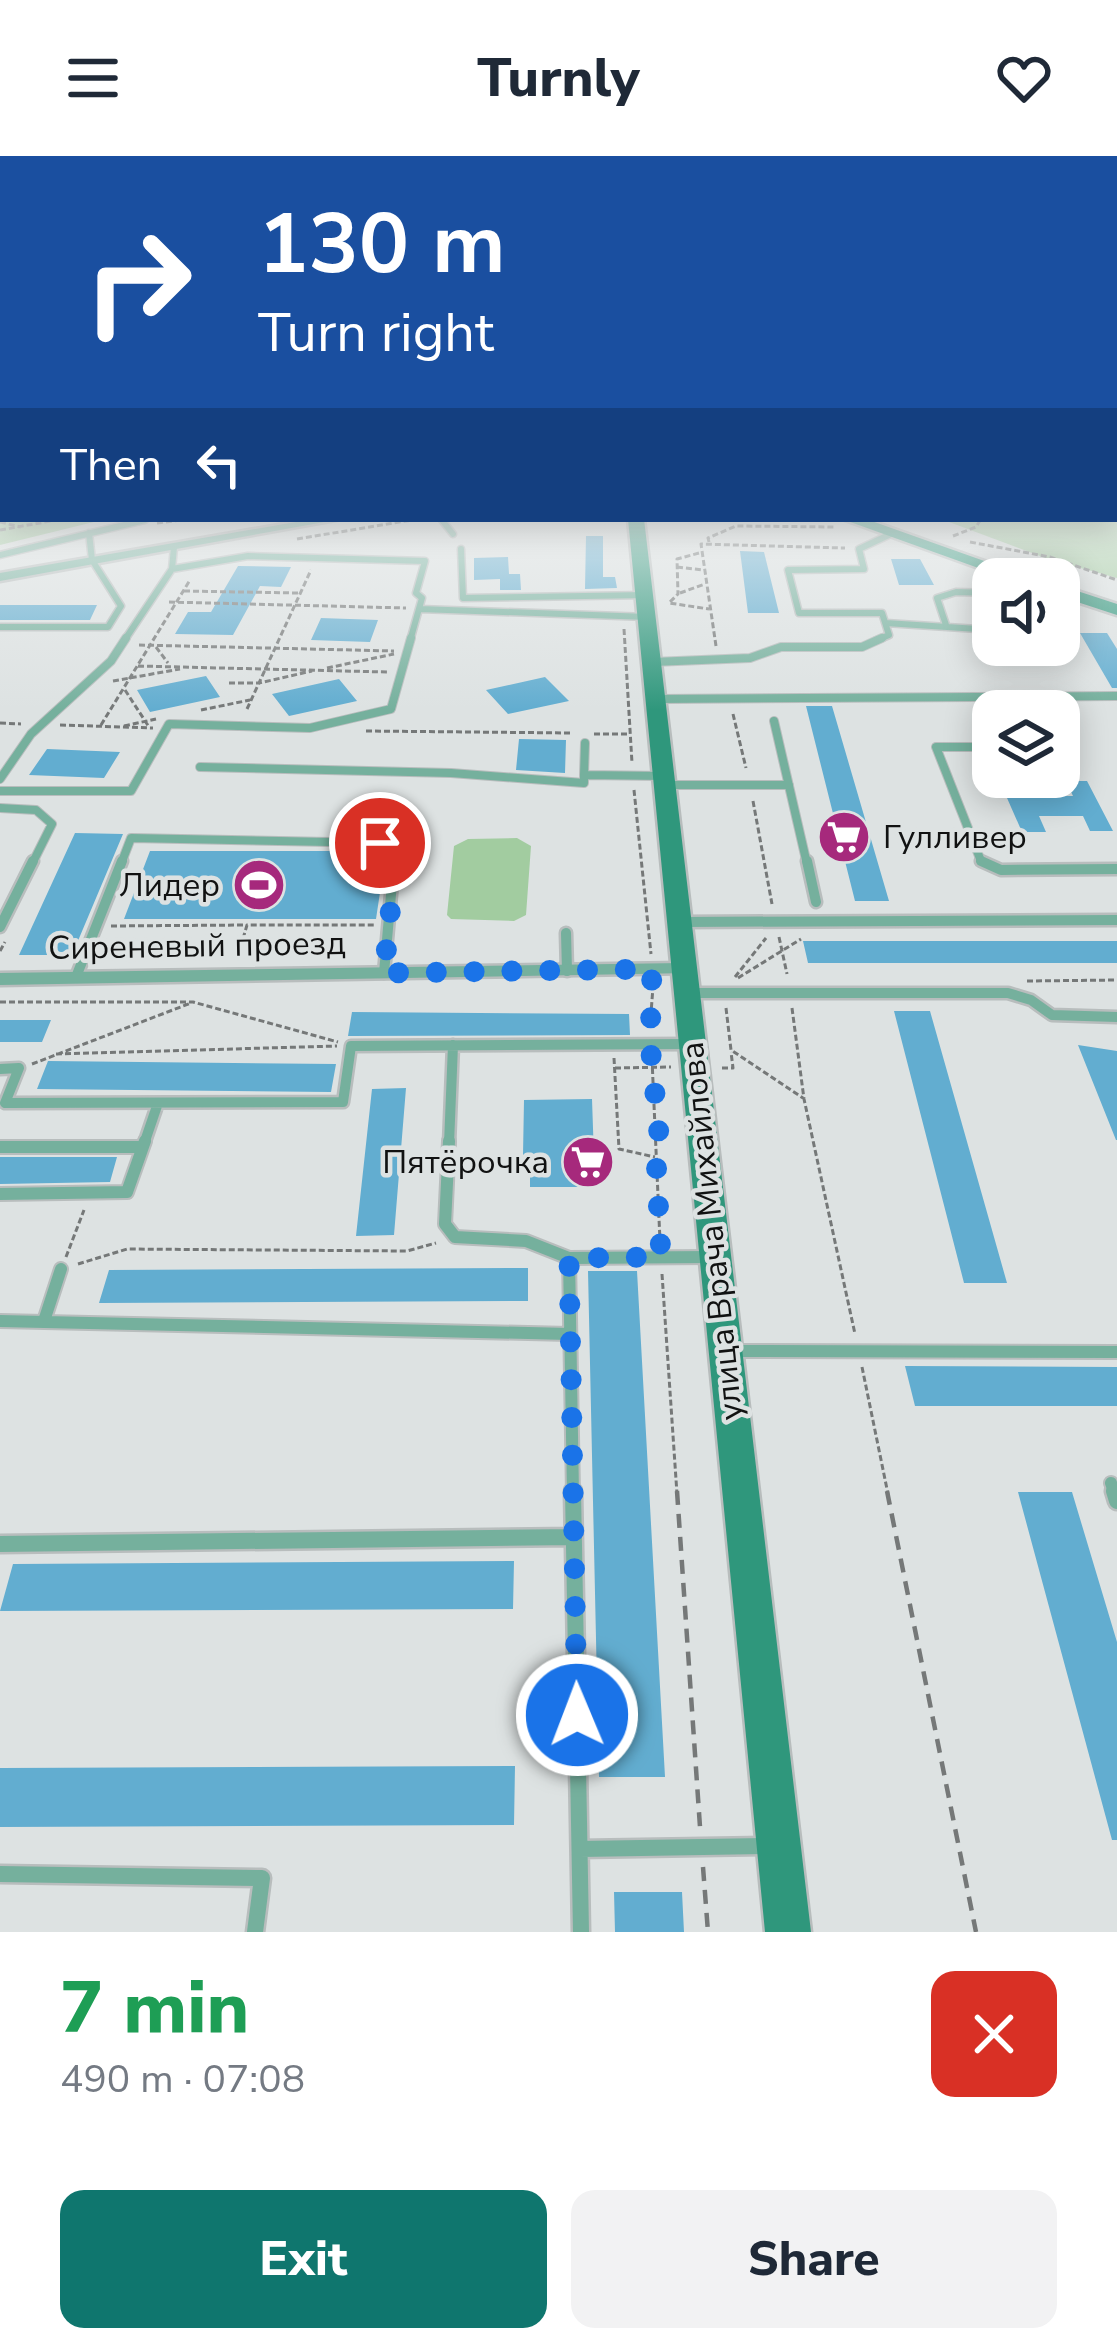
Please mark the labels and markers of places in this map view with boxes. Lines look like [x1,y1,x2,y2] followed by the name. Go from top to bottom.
[329,792,431,894] pin
[816,809,872,865] supermarket icon: Гулливер
[883,815,1027,860] place label: Гулливер
[231,857,287,913] sports icon: Лидер
[119,863,220,908] place label: Лидер
[560,1134,616,1190] supermarket icon: Пятёрочка
[382,1140,549,1185] place label: Пятёрочка

